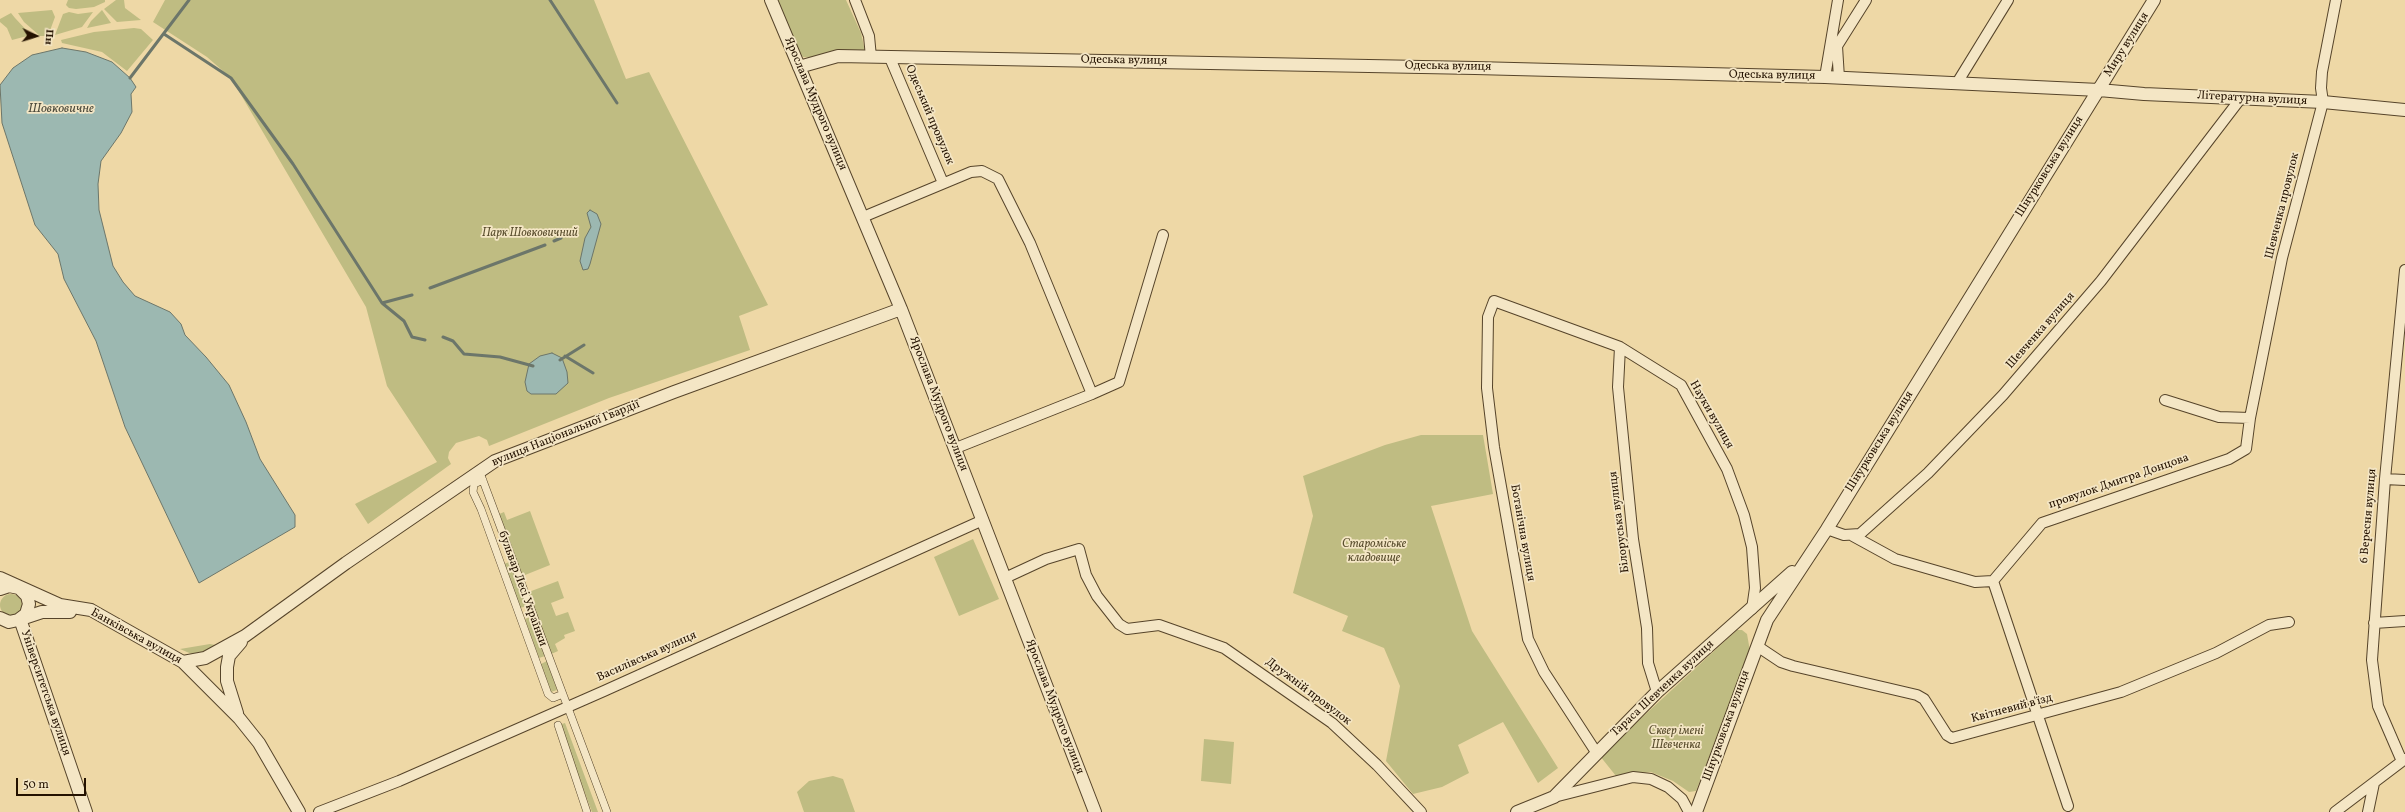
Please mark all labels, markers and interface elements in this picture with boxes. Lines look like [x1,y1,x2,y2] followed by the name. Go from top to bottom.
[2101,10,2153,80] street label: Миру вулиця
[16,16,56,56] north arrow
[40,29,56,45] text: Пн
[780,35,850,173] street label: Ярослава Мудрого вулиця
[1081,53,1167,69] street label: Одеська вулиця
[1405,59,1491,75] street label: Одеська вулиця
[901,63,957,167] street label: Одеський провулок
[1729,68,1815,84] street label: Одеська вулиця
[2197,89,2307,109] street label: Літературна вулиця
[28,102,94,118] water label: Шовковичне
[2013,114,2087,220] street label: Шнурковська вулиця
[2263,151,2303,261] street label: Шевченка провулок
[482,227,578,241] park label: Парк Шовковичний
[2004,290,2078,372] street label: Шевченка вулиця
[906,335,970,473] street label: Ярослава Мудрого вулиця
[1686,378,1736,452] street label: Науки вулиця
[1843,389,1917,495] street label: Шнурковська вулиця
[490,398,642,470] street label: вулиця Національної Гвардії
[2047,451,2191,513] street label: провулок Дмитра Донцова
[2358,468,2380,564] street label: 6 Вересня вулиця
[1607,470,1633,574] street label: Білоруська вулиця
[1506,483,1538,583] street label: Ботанічна вулиця
[494,529,550,649] street label: бульвар Лесі Українки
[1342,538,1406,566] park label: Староміське кладовище
[88,606,184,668] street label: Банківська вулиця
[17,628,73,758] street label: Університетська вулиця
[595,629,699,685] street label: Василівська вулиця
[1022,638,1086,776] street label: Ярослава Мудрого вулиця
[1609,638,1717,740] street label: Тараса Шевченка вулиця
[1262,655,1354,729] street label: Дружній провулок
[1700,669,1754,783] street label: Шнурковська вулиця
[1970,691,2054,727] street label: Квітневий в'їзд
[1649,725,1703,753] park label: Сквер імені Шевченка
[18,770,88,796] scale bar
[23,777,49,793] text: 50 m

